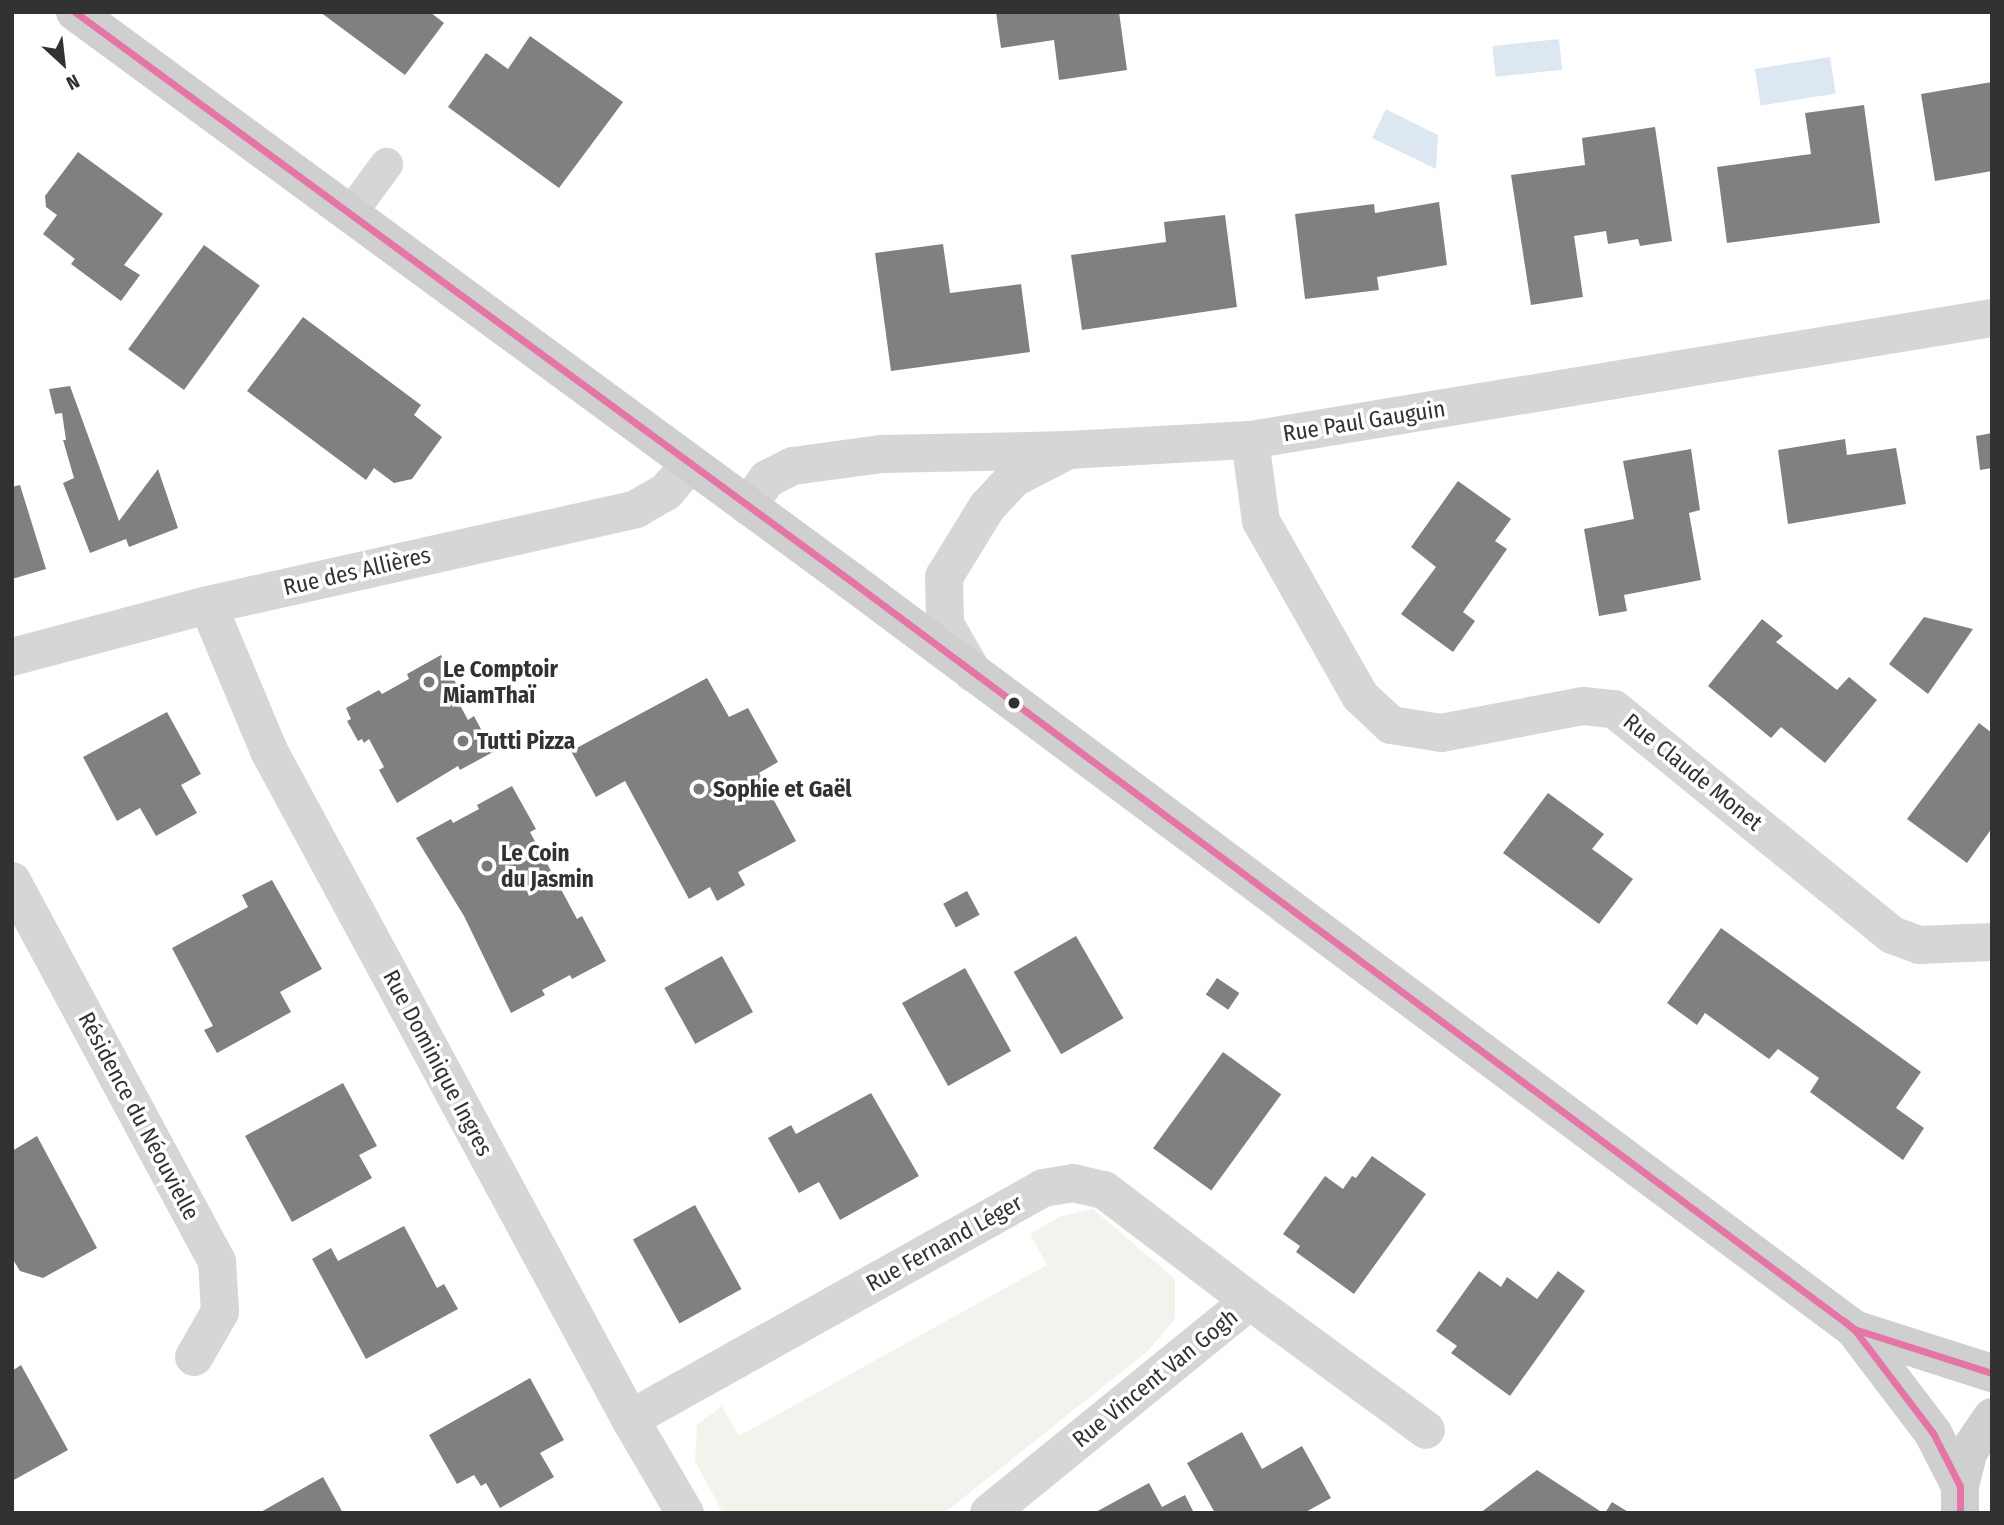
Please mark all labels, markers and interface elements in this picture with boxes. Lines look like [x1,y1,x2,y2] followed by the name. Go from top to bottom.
[28,28,98,98] north arrow
[62,69,83,95] text: N
[1281,395,1447,447] street label: Rue Paul Gauguin
[281,541,433,601] street label: Rue des Allières
[443,655,558,709] place label: Le Comptoir MiamThaï
[421,674,437,690] marker: Le Comptoir MiamThaï
[1007,696,1021,710] unlabelled marker
[1618,708,1768,836] street label: Rue Claude Monet
[477,727,575,755] place label: Tutti Pizza
[455,733,471,749] marker: Tutti Pizza
[713,775,852,803] place label: Sophie et Gaël
[691,781,707,797] marker: Sophie et Gaël
[501,839,594,893] place label: Le Coin du Jasmin
[479,858,495,874] marker: Le Coin du Jasmin
[377,965,499,1161] street label: Rue Dominique Ingres
[73,1007,205,1225] street label: Résidence du Néouvielle
[861,1189,1027,1297] street label: Rue Fernand Léger
[1067,1303,1243,1453] street label: Rue Vincent Van Gogh

